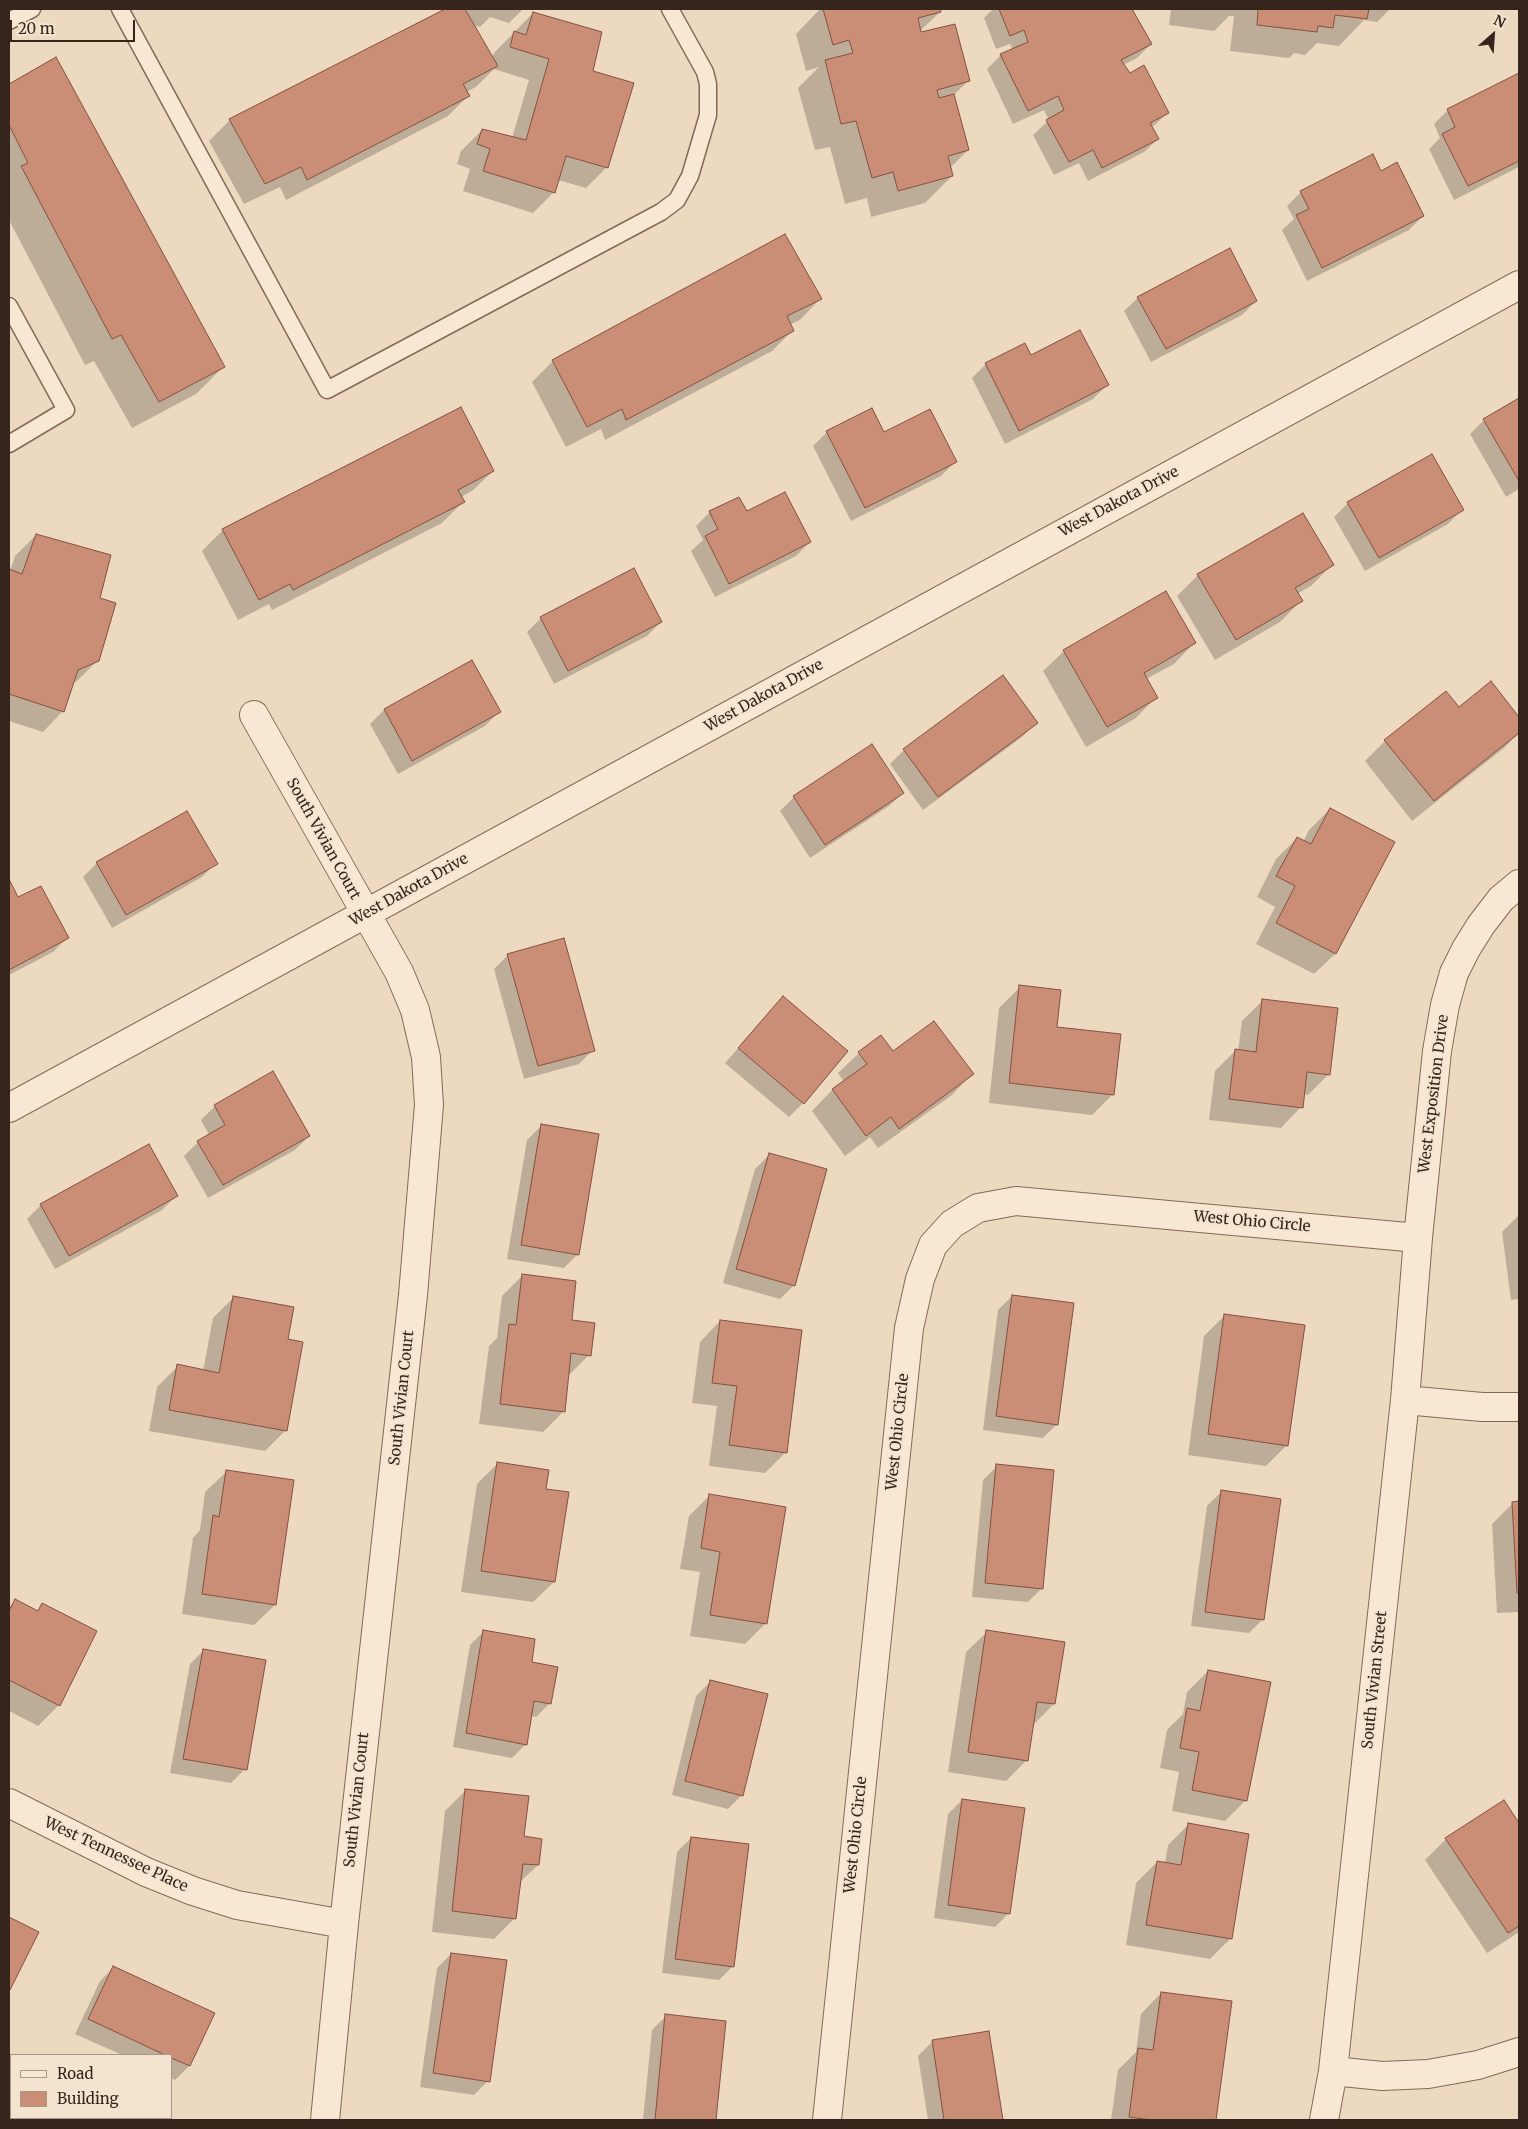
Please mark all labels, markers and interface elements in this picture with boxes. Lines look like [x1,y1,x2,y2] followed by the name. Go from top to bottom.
[12,10,138,42] scale bar
[1468,10,1518,60] north arrow
[1491,11,1508,32] text: N
[18,19,55,38] text: 20 m
[1056,463,1182,541] street label: West Dakota Drive
[702,656,826,736] street label: West Dakota Drive
[282,775,364,903] street label: South Vivian Court
[347,850,471,930] street label: West Dakota Drive
[1415,1014,1453,1174] street label: West Exposition Drive
[1193,1208,1311,1236] street label: West Ohio Circle
[386,1329,418,1467] street label: South Vivian Court
[883,1373,913,1491] street label: West Ohio Circle
[1359,1610,1391,1750] street label: South Vivian Street
[341,1731,373,1869] street label: South Vivian Court
[841,1776,871,1894] street label: West Ohio Circle
[41,1814,191,1896] street label: West Tennessee Place
[10,2054,172,2119] legend
[57,2064,93,2083] text: Road
[57,2089,119,2108] text: Building

